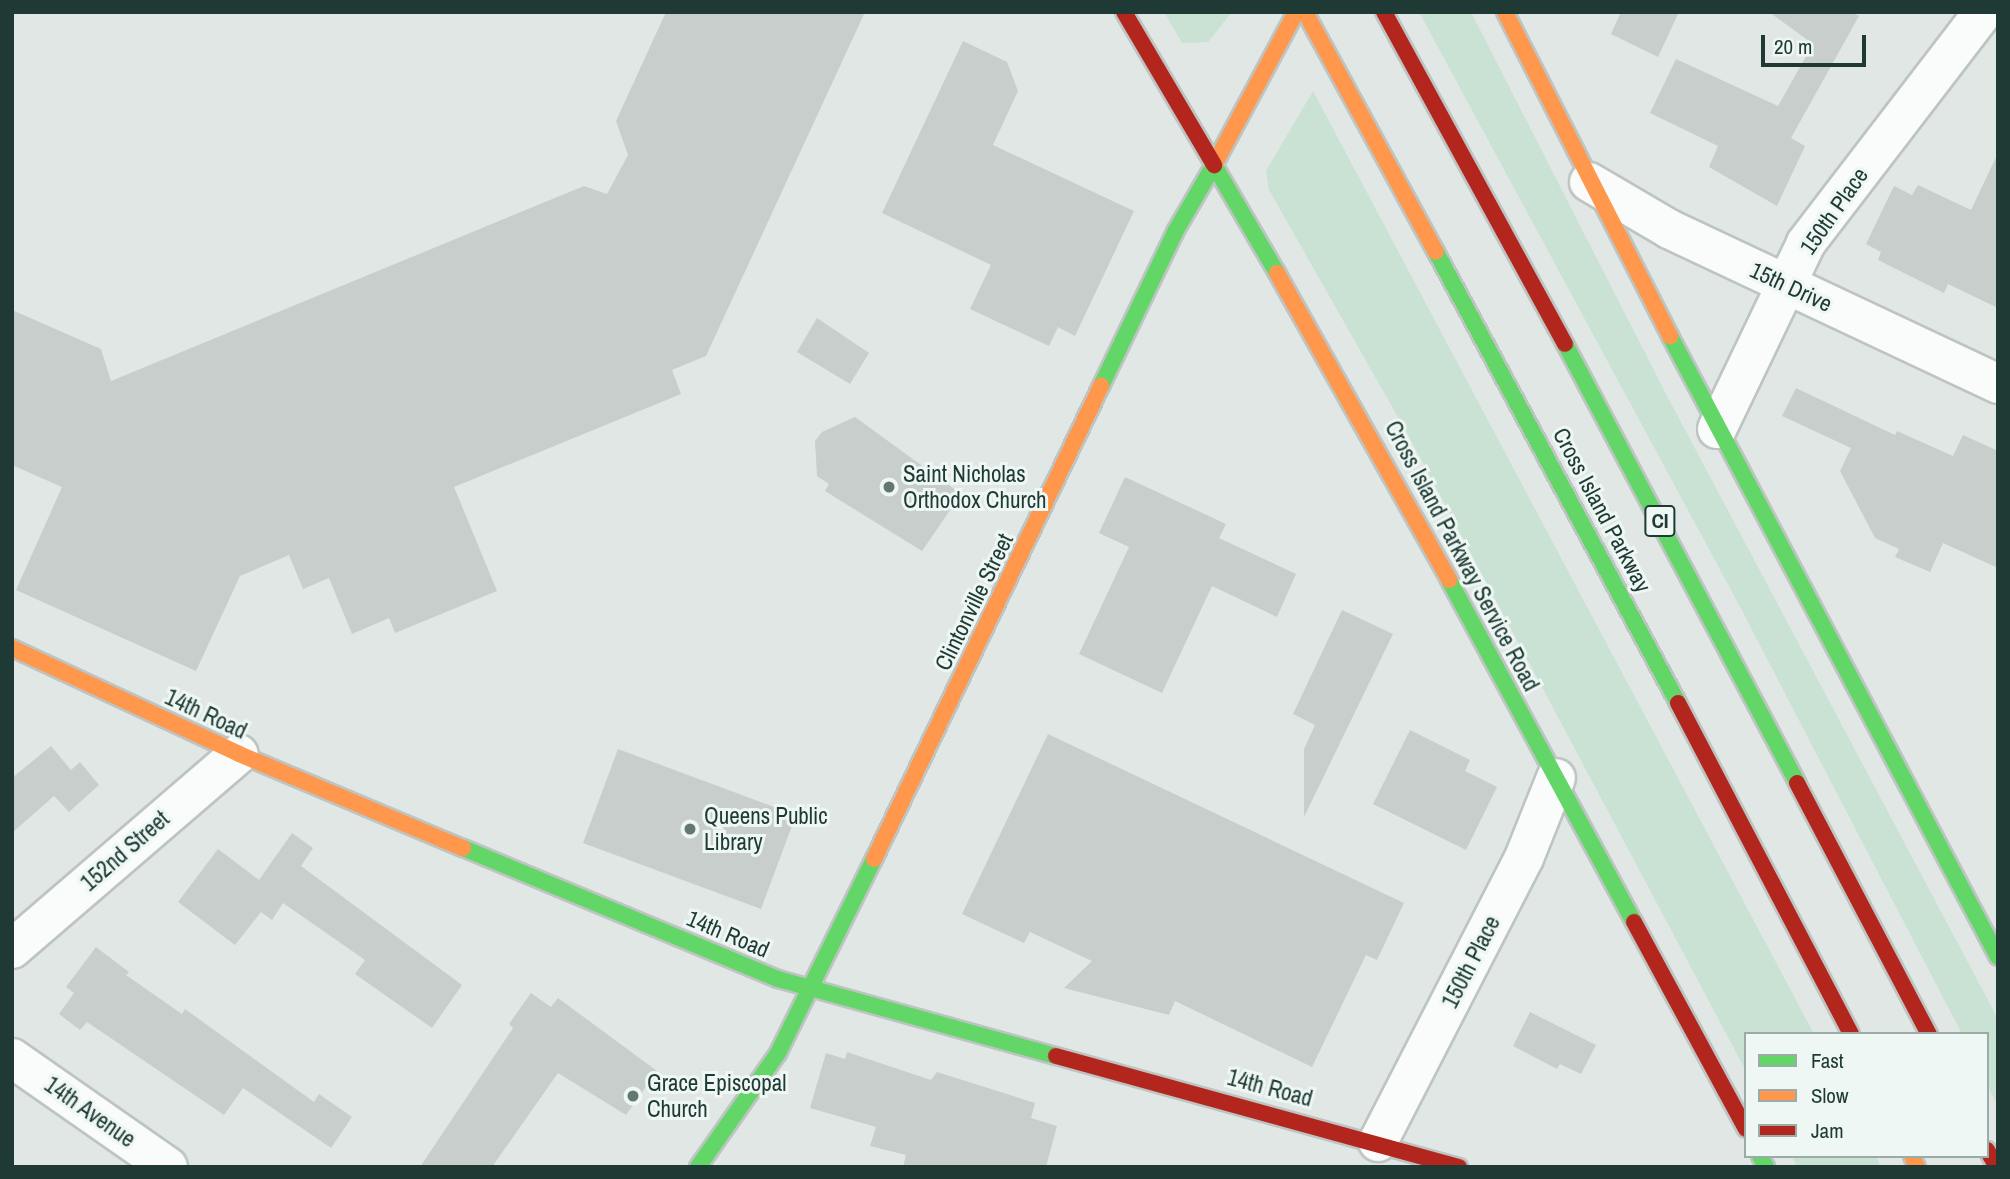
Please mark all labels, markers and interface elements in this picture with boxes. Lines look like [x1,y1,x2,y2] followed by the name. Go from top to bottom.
[1765,21,1870,65] scale bar
[1774,32,1812,61] text: 20 m
[1794,162,1874,260] street label: 150th Place
[1746,256,1836,318] street label: 15th Drive
[1379,416,1545,696] street label: Cross Island Parkway Service Road
[1547,423,1657,597] street label: Cross Island Parkway
[903,460,1047,514] place label: Saint Nicholas Orthodox Church
[881,479,897,495] marker: Saint Nicholas Orthodox Church
[1644,504,1676,538] road number: CI
[929,529,1019,675] street label: Clintonville Street
[161,683,251,745] street label: 14th Road
[704,802,828,856] place label: Queens Public Library
[75,805,175,897] street label: 152nd Street
[682,821,698,837] marker: Queens Public Library
[683,904,773,964] street label: 14th Road
[1436,911,1506,1013] street label: 150th Place
[1744,1032,1989,1158] legend
[1811,1046,1844,1075] text: Fast
[1224,1063,1316,1113] street label: 14th Road
[647,1069,786,1123] place label: Grace Episcopal Church
[39,1070,141,1154] street label: 14th Avenue
[1811,1081,1848,1110] text: Slow
[625,1088,641,1104] marker: Grace Episcopal Church
[1811,1116,1844,1145] text: Jam

